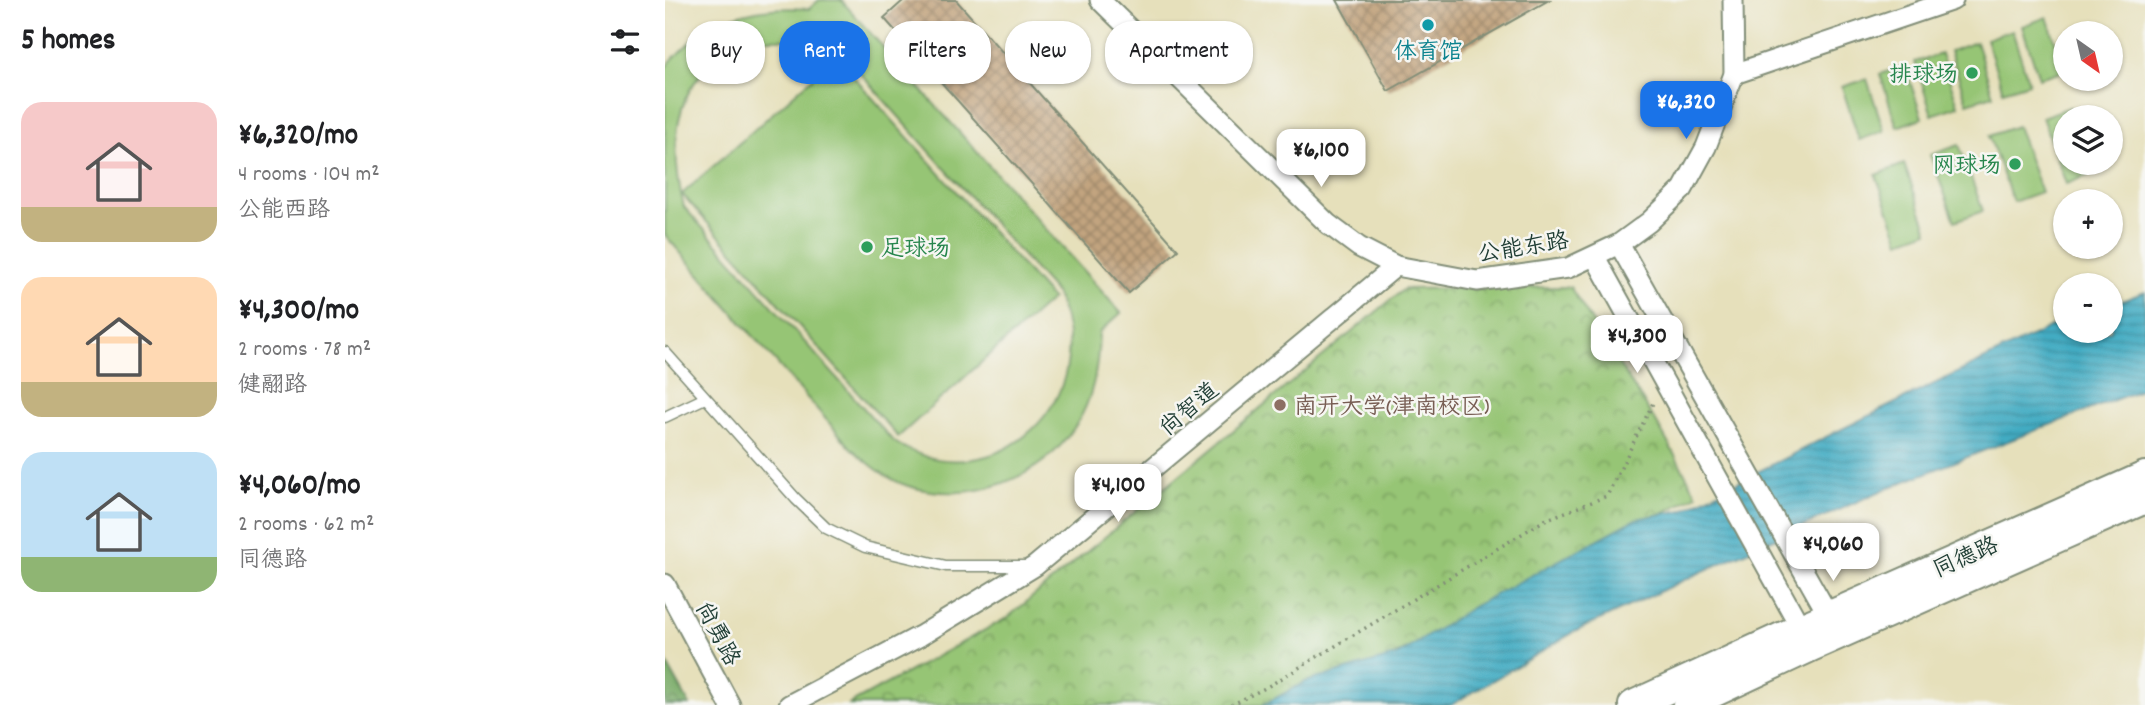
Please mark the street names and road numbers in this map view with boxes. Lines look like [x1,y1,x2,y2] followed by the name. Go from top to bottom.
[1476,226,1572,273] street label: 公能东路
[1153,376,1227,445] street label: 尚智道
[1928,530,2005,588] street label: 同德路
[685,596,747,673] street label: 尚勇路

